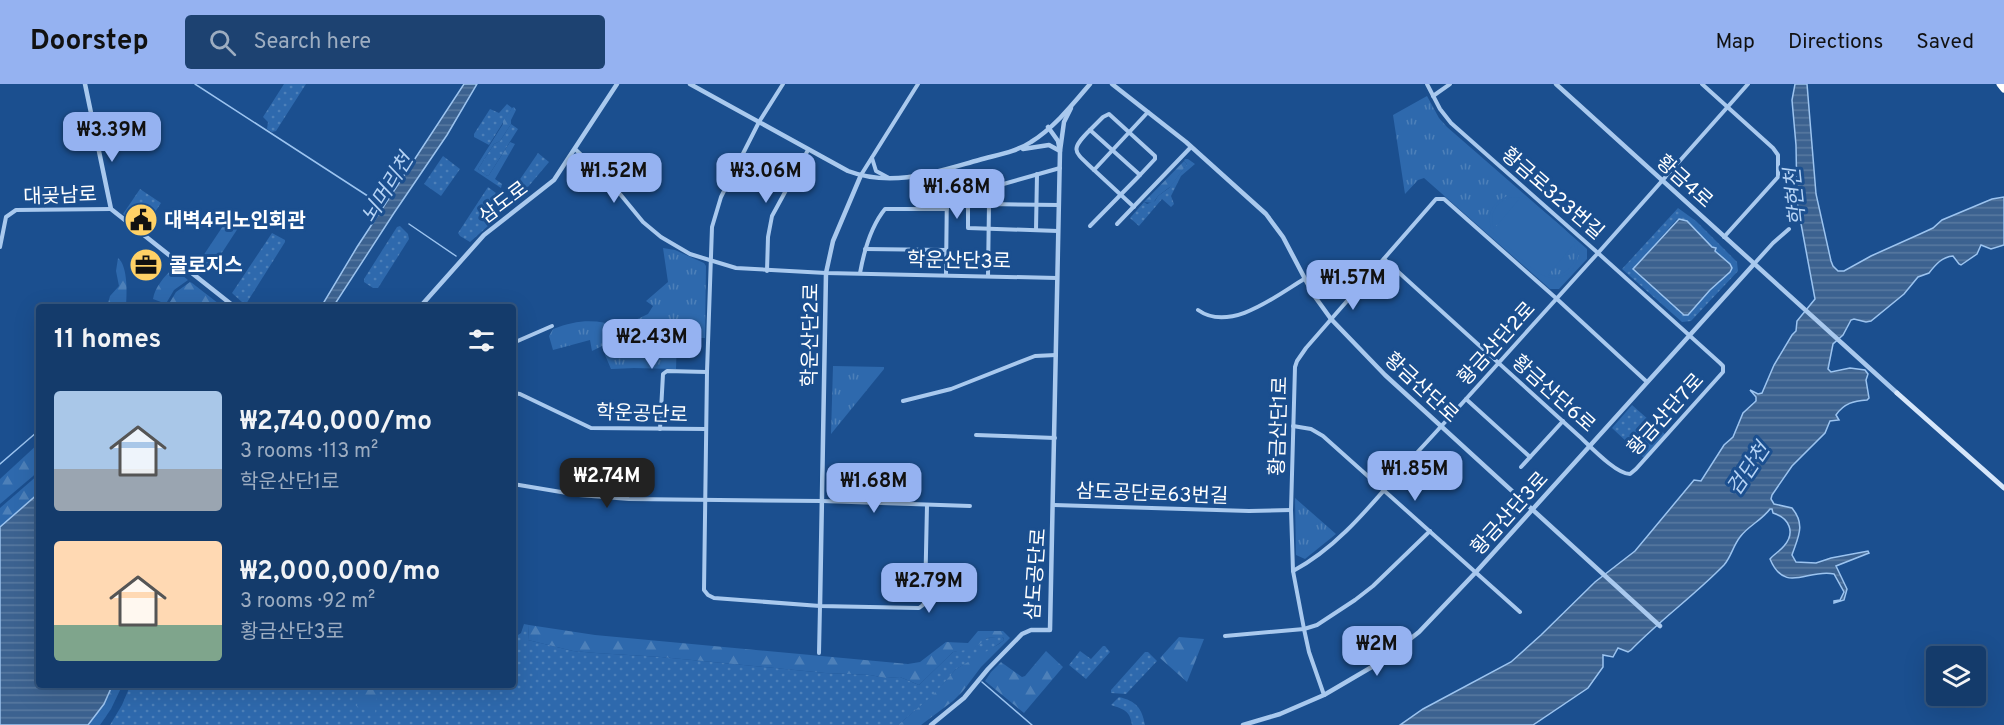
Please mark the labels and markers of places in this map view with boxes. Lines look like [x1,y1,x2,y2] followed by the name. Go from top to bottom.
[63,112,161,163] pin: ₩3.39M
[565,153,663,204] pin: ₩1.52M
[717,153,815,204] pin: ₩3.06M
[908,169,1006,220] pin: ₩1.68M
[123,202,159,238] public building icon: 대벽4리노인회관
[164,209,306,235] place label: 대벽4리노인회관
[128,247,164,283] office icon: 콜로지스
[169,254,243,280] place label: 콜로지스
[1304,260,1402,311] pin: ₩1.57M
[603,319,701,370] pin: ₩2.43M
[1366,451,1464,502] pin: ₩1.85M
[558,458,656,509] pin: ₩2.74M
[825,463,923,514] pin: ₩1.68M
[880,563,978,614] pin: ₩2.79M
[1348,626,1406,677] pin: ₩2M

